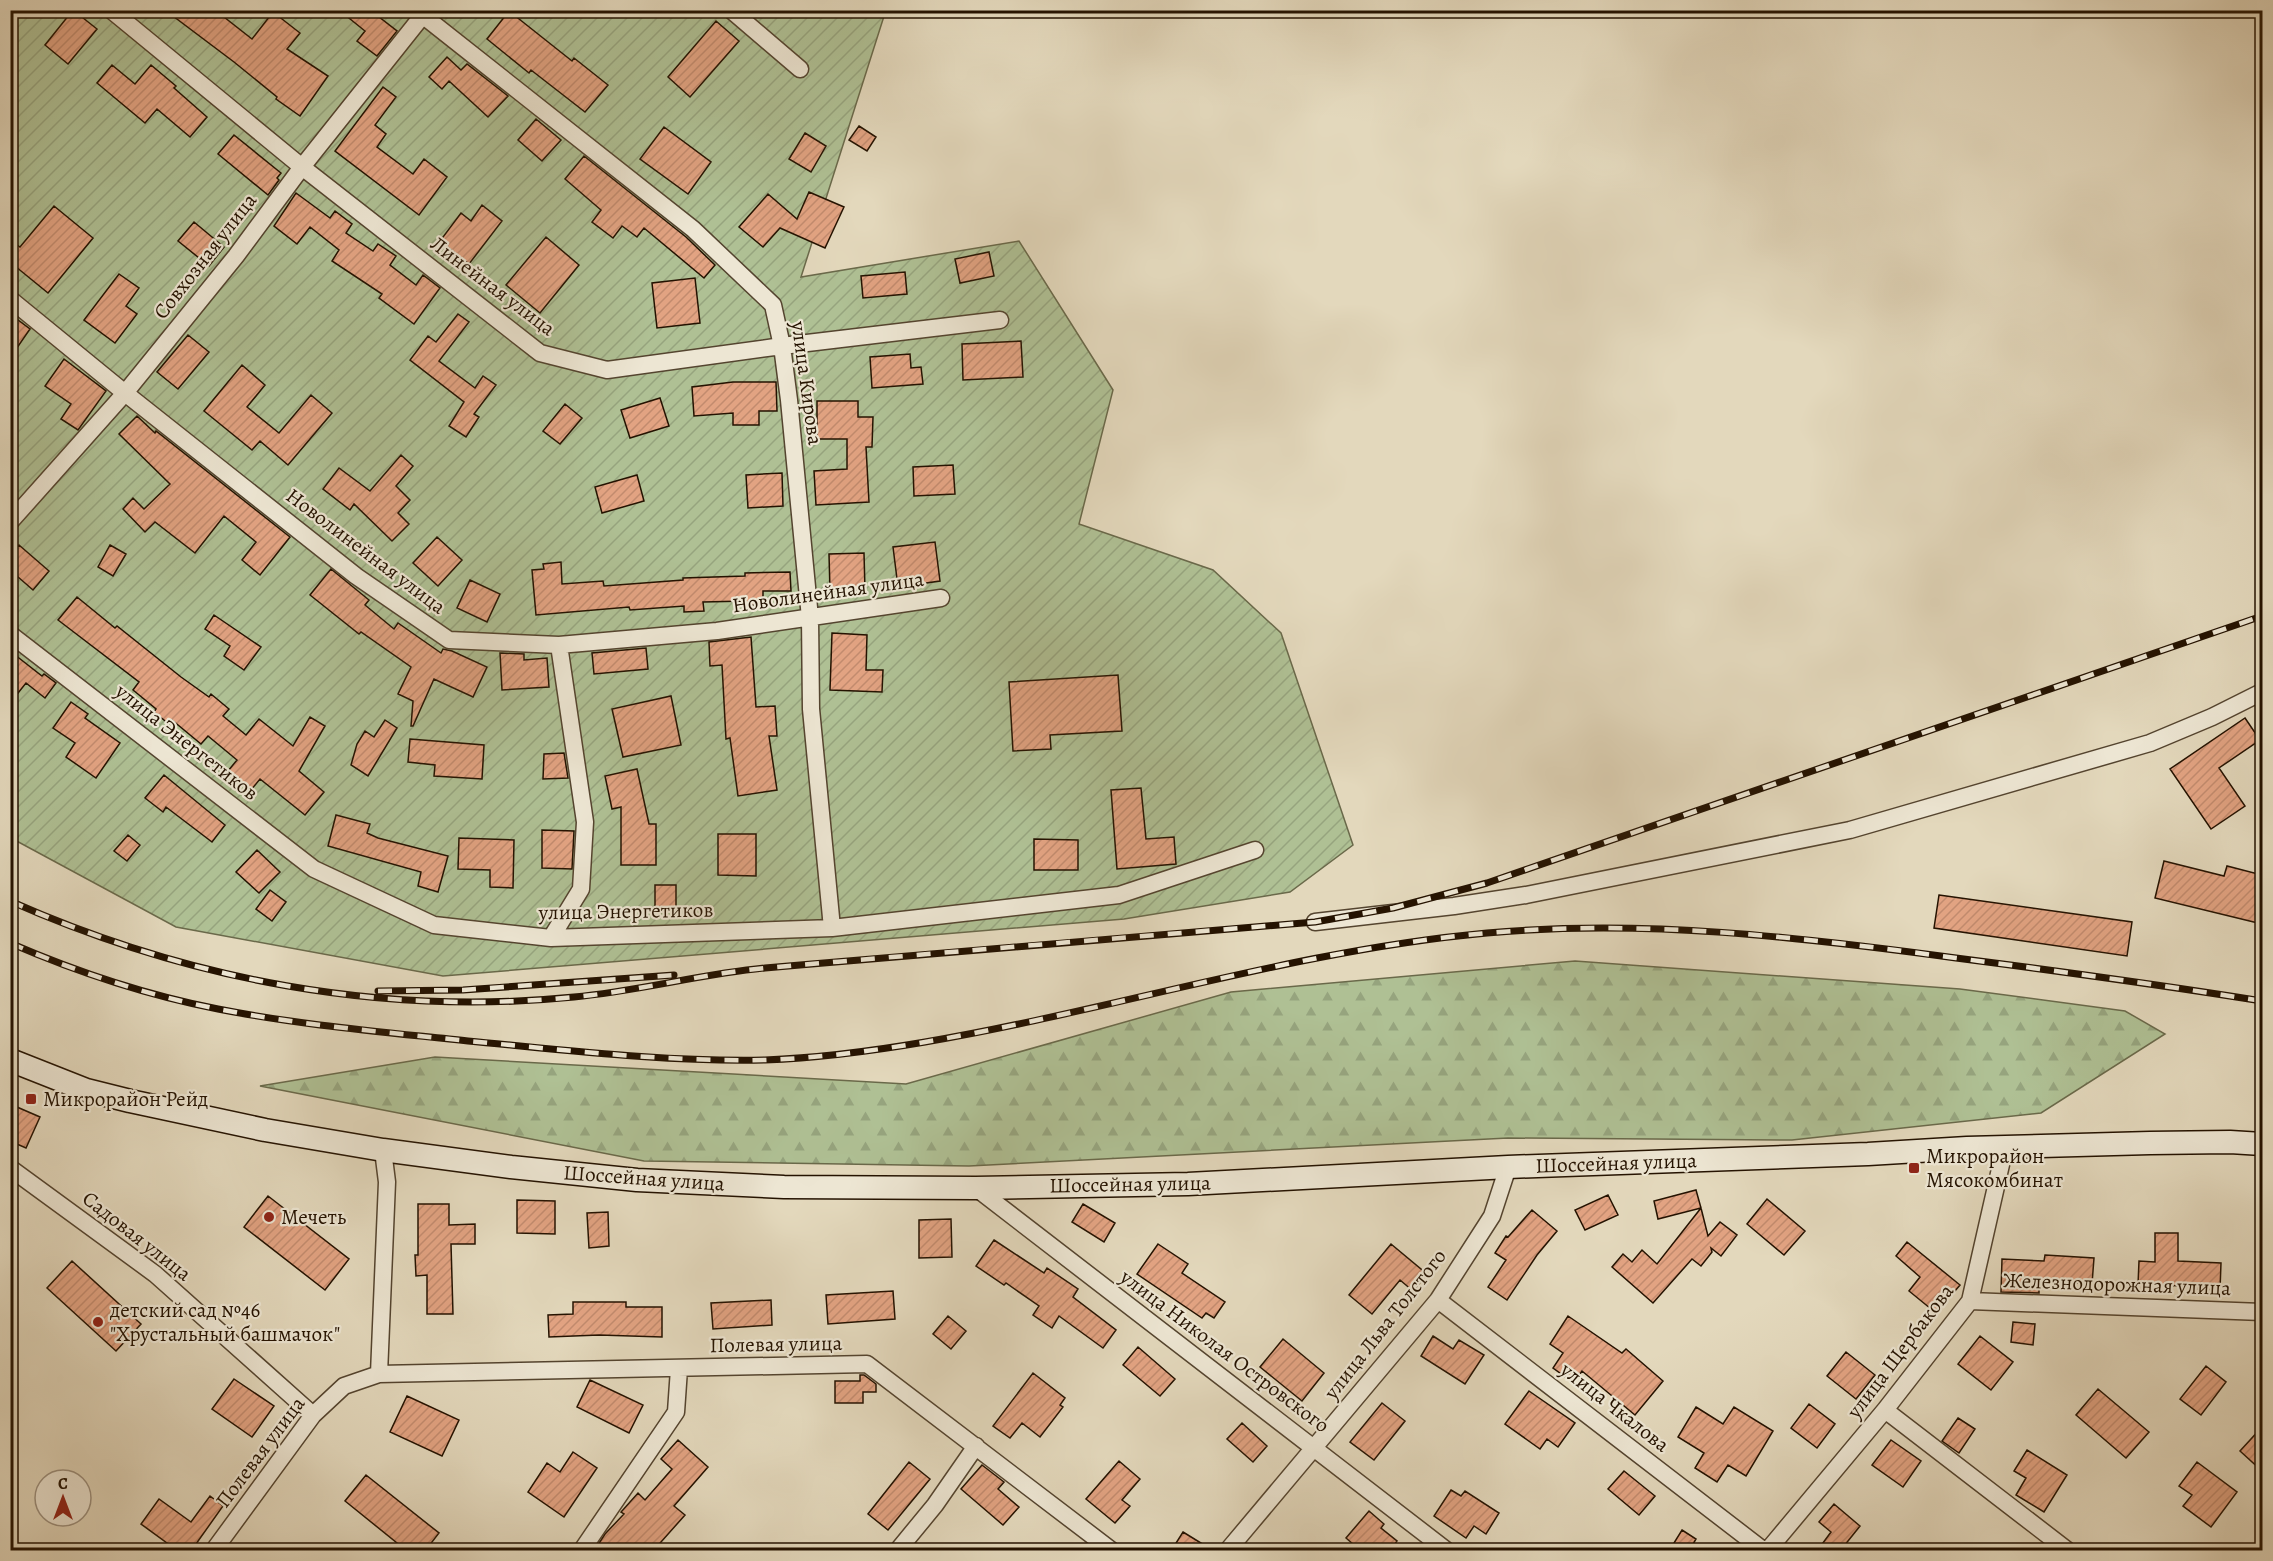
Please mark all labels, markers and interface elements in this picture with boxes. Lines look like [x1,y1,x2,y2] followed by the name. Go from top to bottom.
[147,187,263,325] street label: Совхозная улица
[425,230,561,342] street label: Линейная улица
[784,318,830,447] street label: улица Кирова
[280,482,452,621] street label: Новолинейная улица
[730,565,926,619] street label: Новолинейная улица
[109,677,264,807] street label: улица Энергетиков
[537,895,714,927] street label: улица Энергетиков
[43,1085,208,1113] place label: Микрорайон Рейд
[24,1092,38,1106] marker: Микрорайон Рейд
[1926,1142,2063,1194] place label: Микрорайон Мясокомбинат
[1535,1146,1698,1180] street label: Шоссейная улица
[562,1158,726,1198] street label: Шоссейная улица
[1907,1161,1921,1175] marker: Микрорайон Мясокомбинат
[1049,1169,1211,1199] street label: Шоссейная улица
[77,1185,198,1288] street label: Садовая улица
[281,1203,346,1231] place label: Мечеть
[262,1210,276,1224] marker: Мечеть
[1317,1243,1453,1406] street label: улица Льва Толстого
[1114,1262,1335,1439] street label: улица Николая Островского
[2003,1266,2232,1302] street label: Железнодорожная улица
[1840,1278,1960,1425] street label: улица Щербакова
[109,1296,340,1348] place label: детский сад №46 "Хрустальный башмачок"
[91,1315,105,1329] marker: детский сад №46 "Хрустальный башмачок"
[709,1329,843,1359] street label: Полевая улица
[1554,1355,1675,1459] street label: улица Чкалова
[209,1390,311,1513] street label: Полевая улица
[33,1468,93,1528] north arrow
[58,1473,68,1495] text: С

